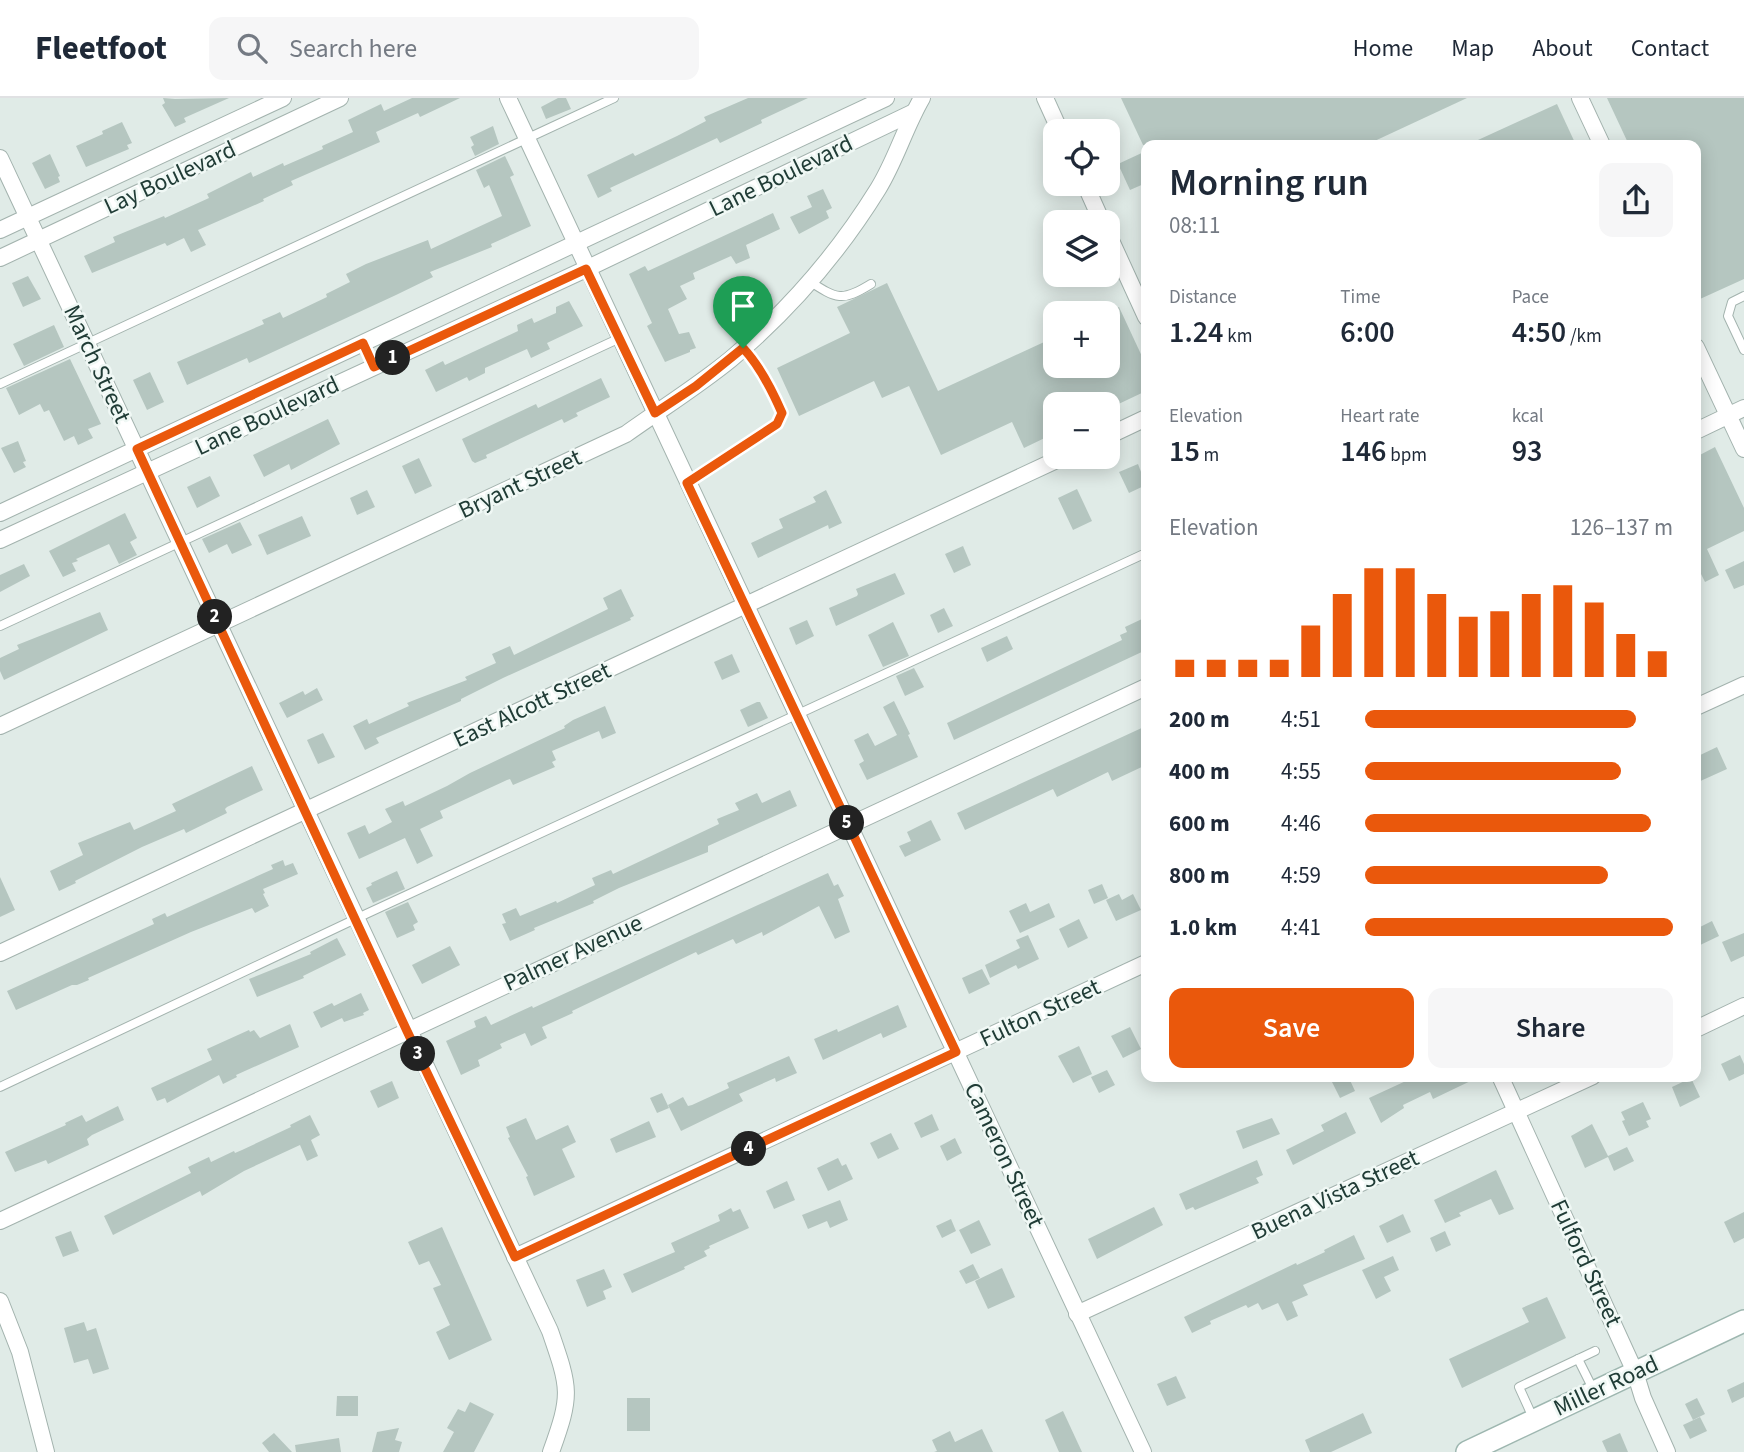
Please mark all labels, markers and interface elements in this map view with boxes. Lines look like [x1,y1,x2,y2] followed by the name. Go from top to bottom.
[209,17,699,80] search box
[35,25,167,72] text: Fleetfoot
[233,29,271,67] icon: search
[289,30,417,67] text: Search here
[1353,31,1413,66] text: Home
[1451,31,1494,66] text: Map
[1532,31,1593,66] text: About
[1631,31,1709,66] text: Contact
[1043,119,1120,469] map controls
[1043,119,1120,196] button: locate
[703,126,859,226] street label: Lane Boulevard
[98,132,242,224] street label: Lay Boulevard
[1169,156,1369,210] text: Morning run
[1599,163,1673,237] button: share
[1169,209,1220,242] text: 08:11
[1043,210,1120,287] button: layers
[713,276,773,348] pin
[1169,284,1237,311] text: Distance
[1340,284,1380,311] text: Time
[1512,284,1549,311] text: Pace
[724,287,762,325] icon: arrive
[54,299,140,429] street label: March Street
[1043,301,1120,378] button: +
[1169,311,1223,354] text: 1.24
[1340,311,1395,354] text: 6:00
[1512,311,1566,354] text: 4:50
[1223,323,1252,350] text: km
[1566,323,1602,350] text: /km
[376,341,410,376] pin: 1
[387,344,398,371] text: 1
[189,367,345,465] street label: Lane Boulevard
[1043,392,1120,469] button: −
[1169,403,1243,430] text: Elevation
[1340,403,1419,430] text: Heart rate
[1512,403,1544,430] text: kcal
[1169,430,1200,473] text: 15
[1340,430,1387,473] text: 146
[1512,430,1542,473] text: 93
[453,440,587,528] street label: Bryant Street
[1200,442,1219,469] text: m
[1387,442,1427,469] text: bpm
[1169,511,1259,544] text: Elevation
[1570,511,1673,544] text: 126–137 m
[198,600,232,634] pin: 2
[209,603,220,630] text: 2
[448,653,616,757] street label: East Alcott Street
[1169,703,1230,736] text: 200 m
[1281,703,1321,736] text: 4:51
[1169,755,1230,788] text: 400 m
[1281,755,1321,788] text: 4:55
[830,806,864,840] pin: 5
[1169,807,1230,840] text: 600 m
[1281,807,1321,840] text: 4:46
[841,809,852,836] text: 5
[1169,859,1230,892] text: 800 m
[1281,859,1321,892] text: 4:59
[498,906,648,1000] street label: Palmer Avenue
[1169,911,1237,944] text: 1.0 km
[1281,911,1321,944] text: 4:41
[974,970,1106,1056] street label: Fulton Street
[1169,988,1414,1068] button: Save
[1428,988,1673,1068] button: Share
[400,1037,436,1072] pin: 3
[412,1040,423,1067] text: 3
[955,1077,1053,1233] street label: Cameron Street
[732,1132,766,1166] pin: 4
[743,1135,754,1162] text: 4
[1245,1141,1425,1249] street label: Buena Vista Street
[1541,1194,1631,1332] street label: Fulford Street
[1548,1346,1664,1426] street label: Miller Road

